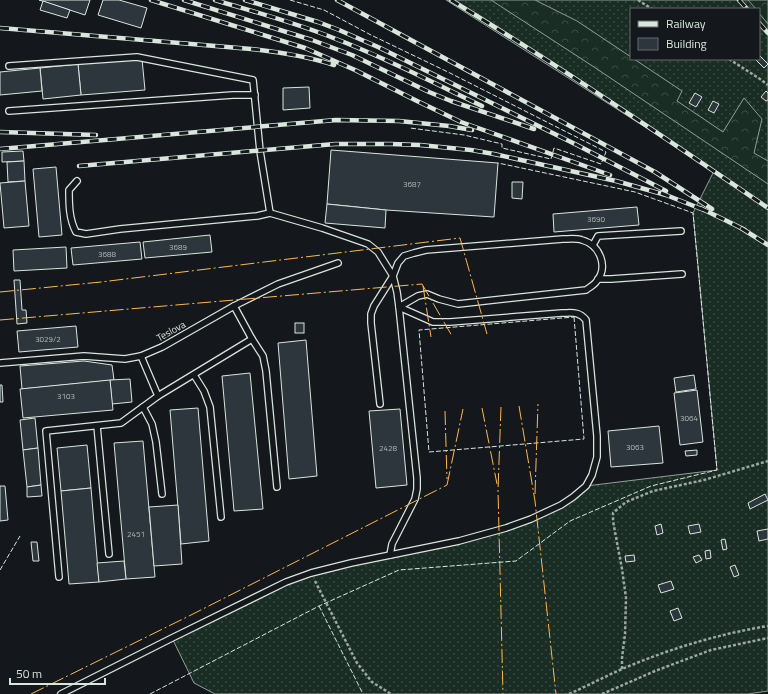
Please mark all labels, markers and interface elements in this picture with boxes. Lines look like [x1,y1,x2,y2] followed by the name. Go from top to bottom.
[630,8,760,60] legend
[666,14,706,33] text: Railway
[666,34,707,53] text: Building
[403,178,421,190] house number: 3687
[587,213,605,225] house number: 3690
[169,241,187,253] house number: 3689
[98,248,116,260] house number: 3688
[154,317,188,345] street label: Teslova
[35,333,61,345] house number: 3029/2
[57,390,75,402] house number: 3103
[680,412,698,424] house number: 3064
[626,441,644,453] house number: 3063
[379,442,397,454] house number: 2428
[127,528,145,540] house number: 2451
[10,660,105,686] scale bar
[16,664,42,683] text: 50 m

